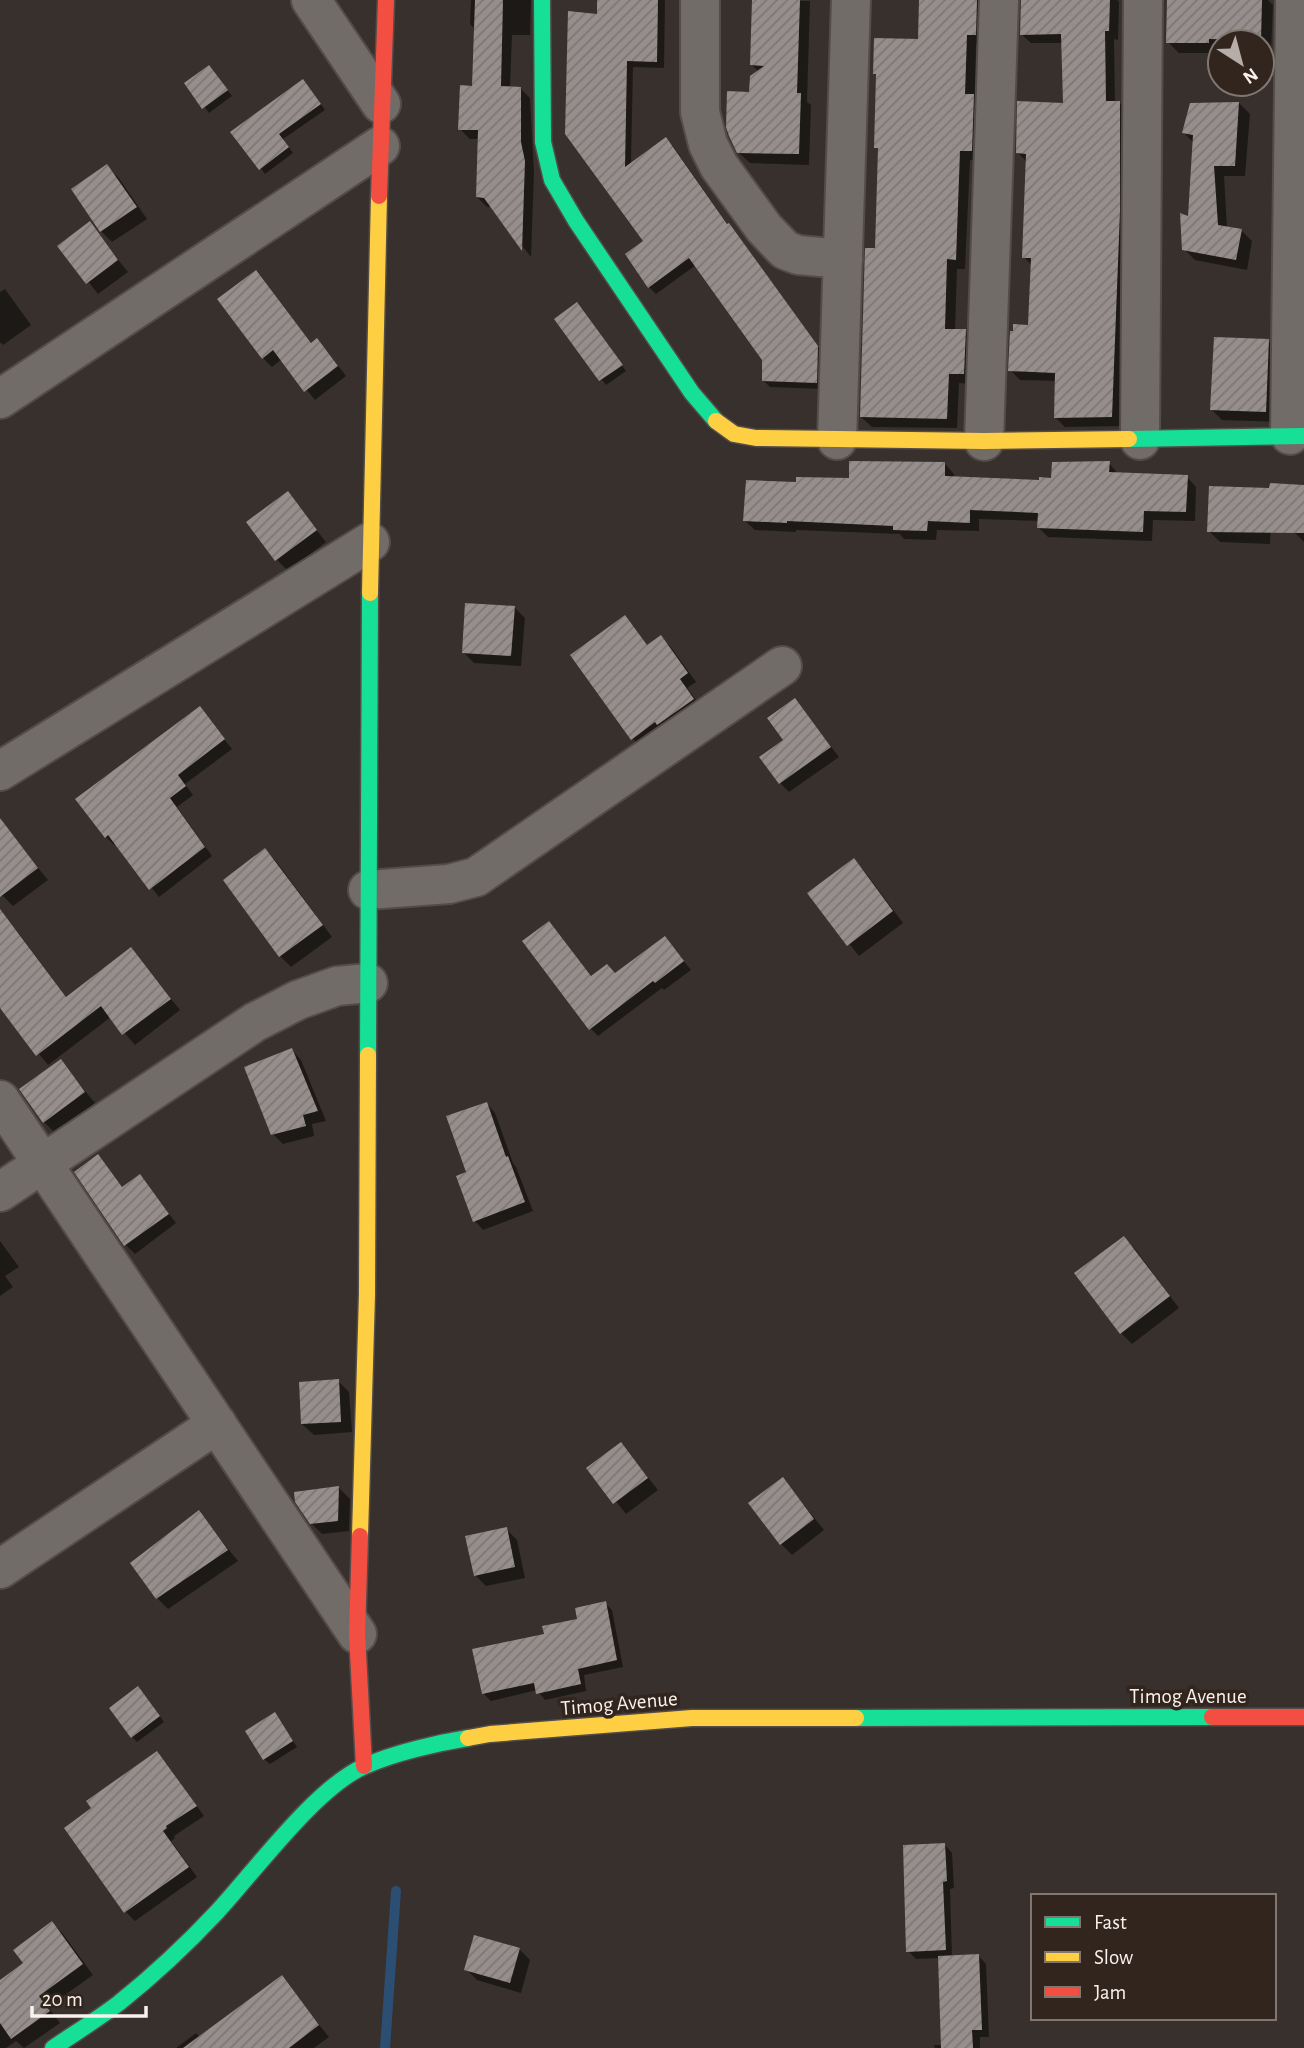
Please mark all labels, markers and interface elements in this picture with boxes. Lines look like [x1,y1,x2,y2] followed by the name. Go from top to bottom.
[1206,28,1276,98] north arrow
[1239,64,1261,87] text: N
[1129,1686,1247,1707] street label: Timog Avenue
[560,1688,678,1719] street label: Timog Avenue
[1031,1894,1276,2020] legend
[1094,1912,1127,1933] text: Fast
[1094,1947,1133,1968] text: Slow
[32,1974,145,2018] scale bar
[1094,1982,1126,2003] text: Jam
[42,1989,83,2010] text: 20 m

